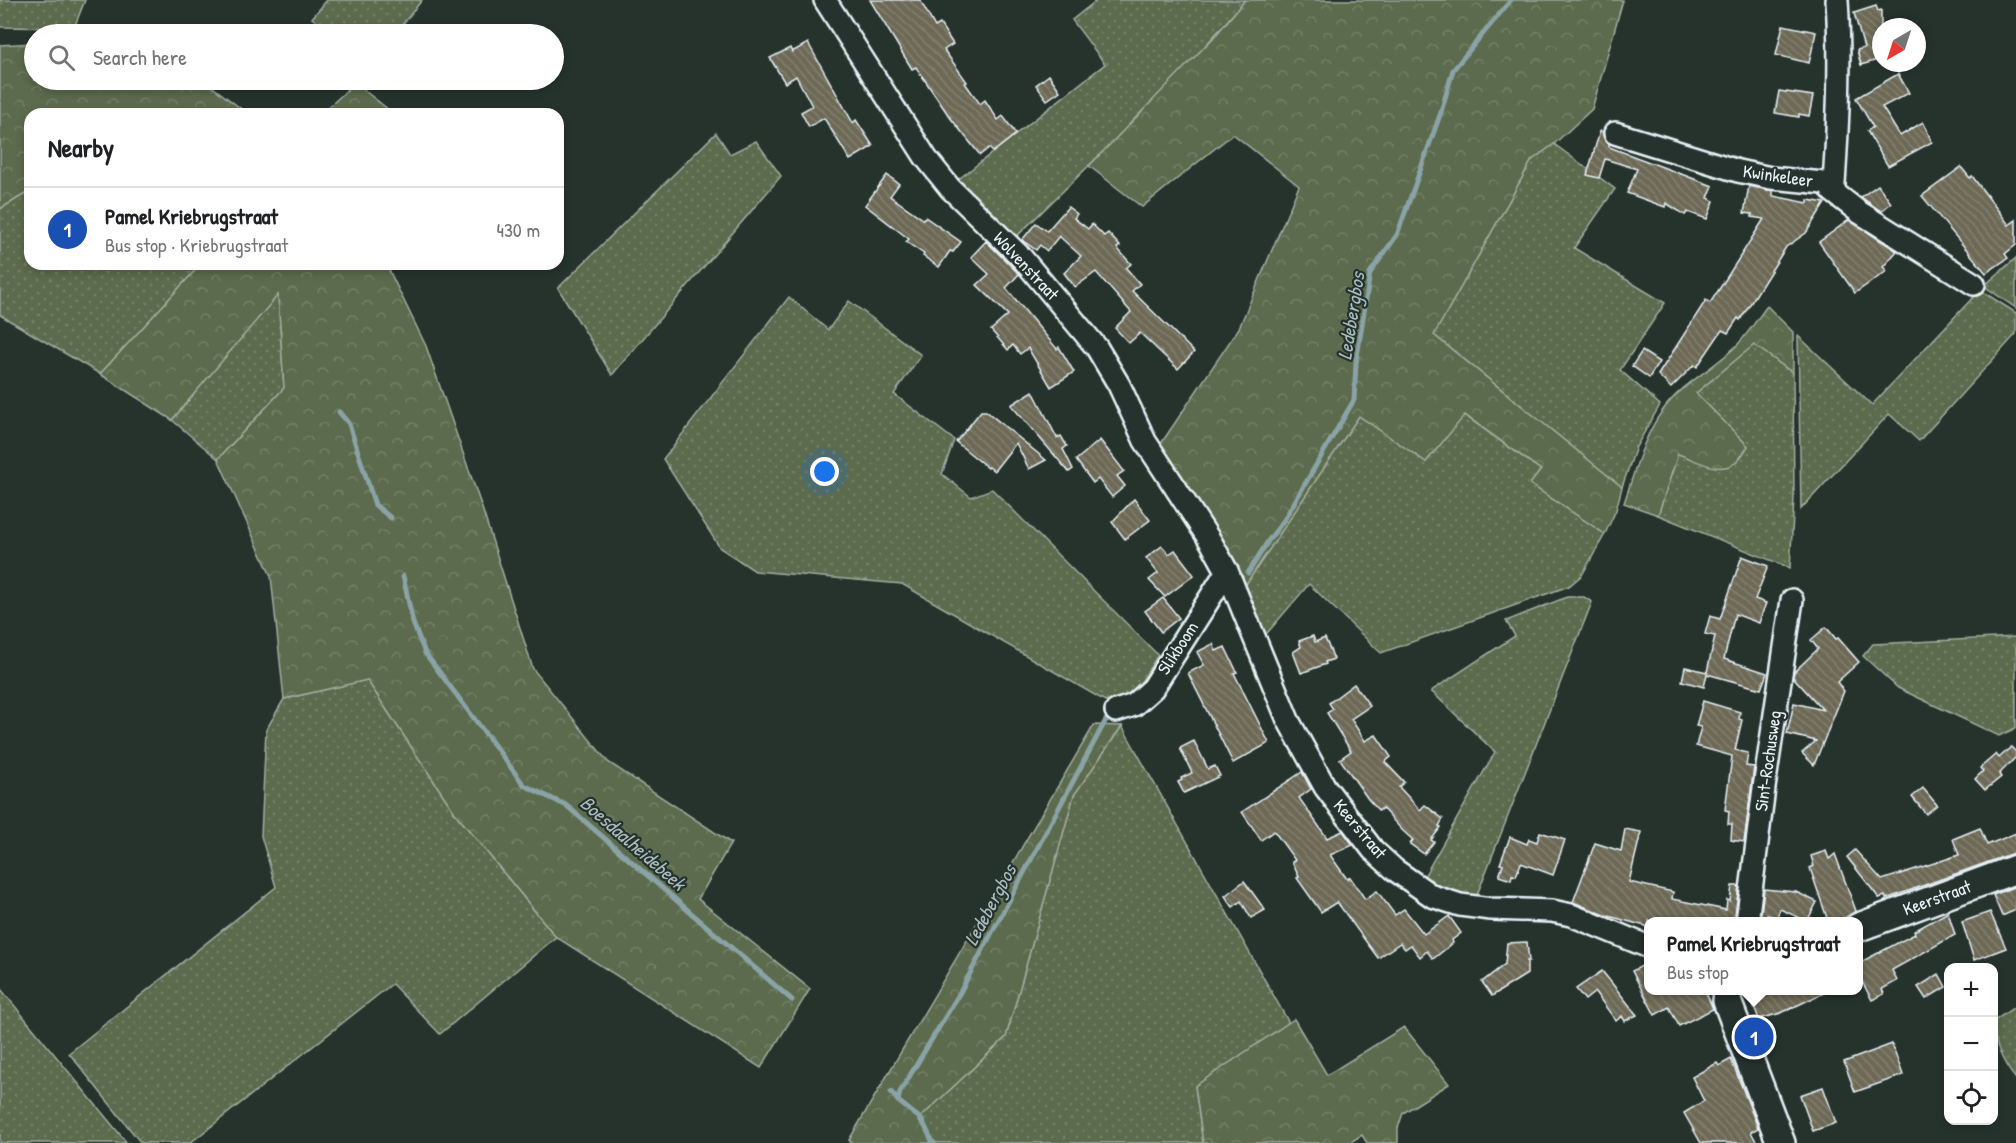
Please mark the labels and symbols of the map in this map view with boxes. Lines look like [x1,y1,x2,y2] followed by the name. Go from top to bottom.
[1872,18,1926,72] north arrow
[1741,158,1815,193] street label: Kwinkeleer
[988,226,1065,306] street label: Wolvenstraat
[1330,268,1372,362] water label: Ledebergbos
[810,457,839,486] your location
[1151,616,1204,679] street label: Slikboom
[1748,709,1787,813] street label: Sint-Rochusweg
[575,789,693,897] water label: Boesdaalheidebeek
[1328,793,1393,865] street label: Keerstraat
[957,858,1024,950] water label: Ledebergbos
[1899,873,1975,921] street label: Keerstraat
[1734,1014,1774,1060] pin: 1

